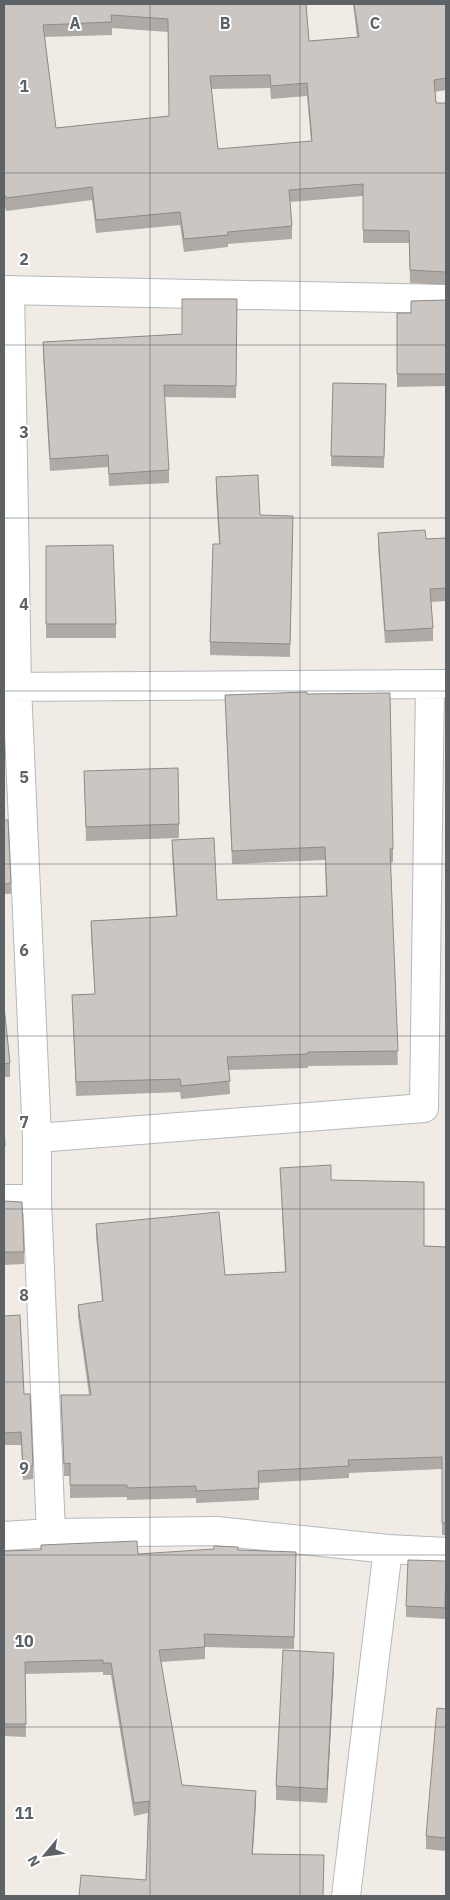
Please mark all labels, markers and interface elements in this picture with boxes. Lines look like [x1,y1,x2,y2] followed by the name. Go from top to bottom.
[70,13,81,33] text: A
[220,13,231,33] text: B
[370,13,380,33] text: C
[19,76,29,96] text: 1
[19,249,29,269] text: 2
[19,422,29,442] text: 3
[19,594,29,614] text: 4
[19,767,29,787] text: 5
[19,940,29,960] text: 6
[19,1112,29,1132] text: 7
[19,1285,29,1305] text: 8
[19,1458,29,1478] text: 9
[14,1631,34,1651] text: 10
[14,1803,34,1823] text: 11
[20,1830,70,1880] north arrow
[23,1853,44,1870] text: N

